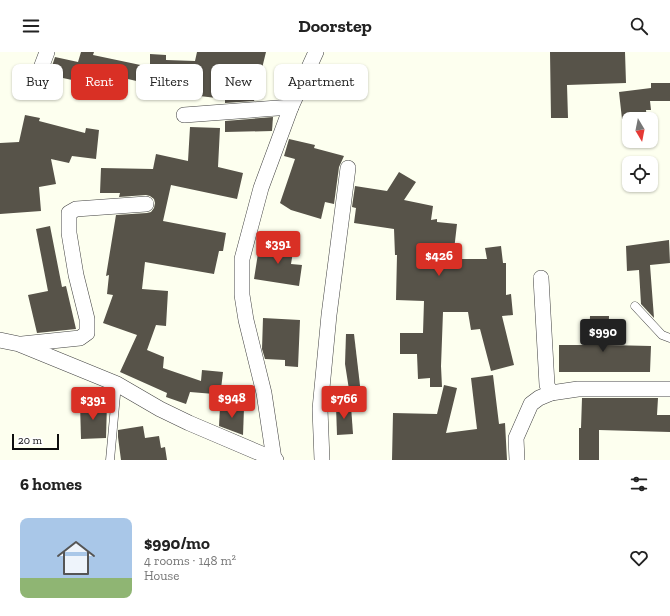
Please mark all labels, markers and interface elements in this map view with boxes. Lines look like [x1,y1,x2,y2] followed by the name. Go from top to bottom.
[20,15,42,37] icon: menu
[298,15,372,37] text: Doorstep
[628,15,650,37] icon: search
[12,64,63,100] chip: Buy
[71,64,128,100] chip: Rent
[136,64,203,100] chip: Filters
[211,64,266,100] chip: New
[274,64,368,100] chip: Apartment
[622,112,658,148] north arrow
[622,112,658,192] map controls
[622,156,658,192] button: locate
[254,231,302,265] pin: $391
[265,236,291,251] text: $391
[415,243,463,277] pin: $426
[425,248,453,263] text: $426
[579,319,627,353] pin: $990
[589,324,617,339] text: $990
[208,385,256,419] pin: $948
[320,386,368,420] pin: $766
[69,387,117,421] pin: $391
[218,390,246,405] text: $948
[331,391,357,406] text: $766
[80,392,106,407] text: $391
[12,432,59,451] scale bar
[18,434,42,447] text: 20 m
[628,473,650,495] icon: filters
[20,474,82,494] text: 6 homes
[144,533,210,553] text: $990/mo
[52,534,100,582] icon: home
[628,547,650,569] icon: heart
[144,553,236,568] text: 4 rooms · 148 m²
[144,568,179,583] text: House

